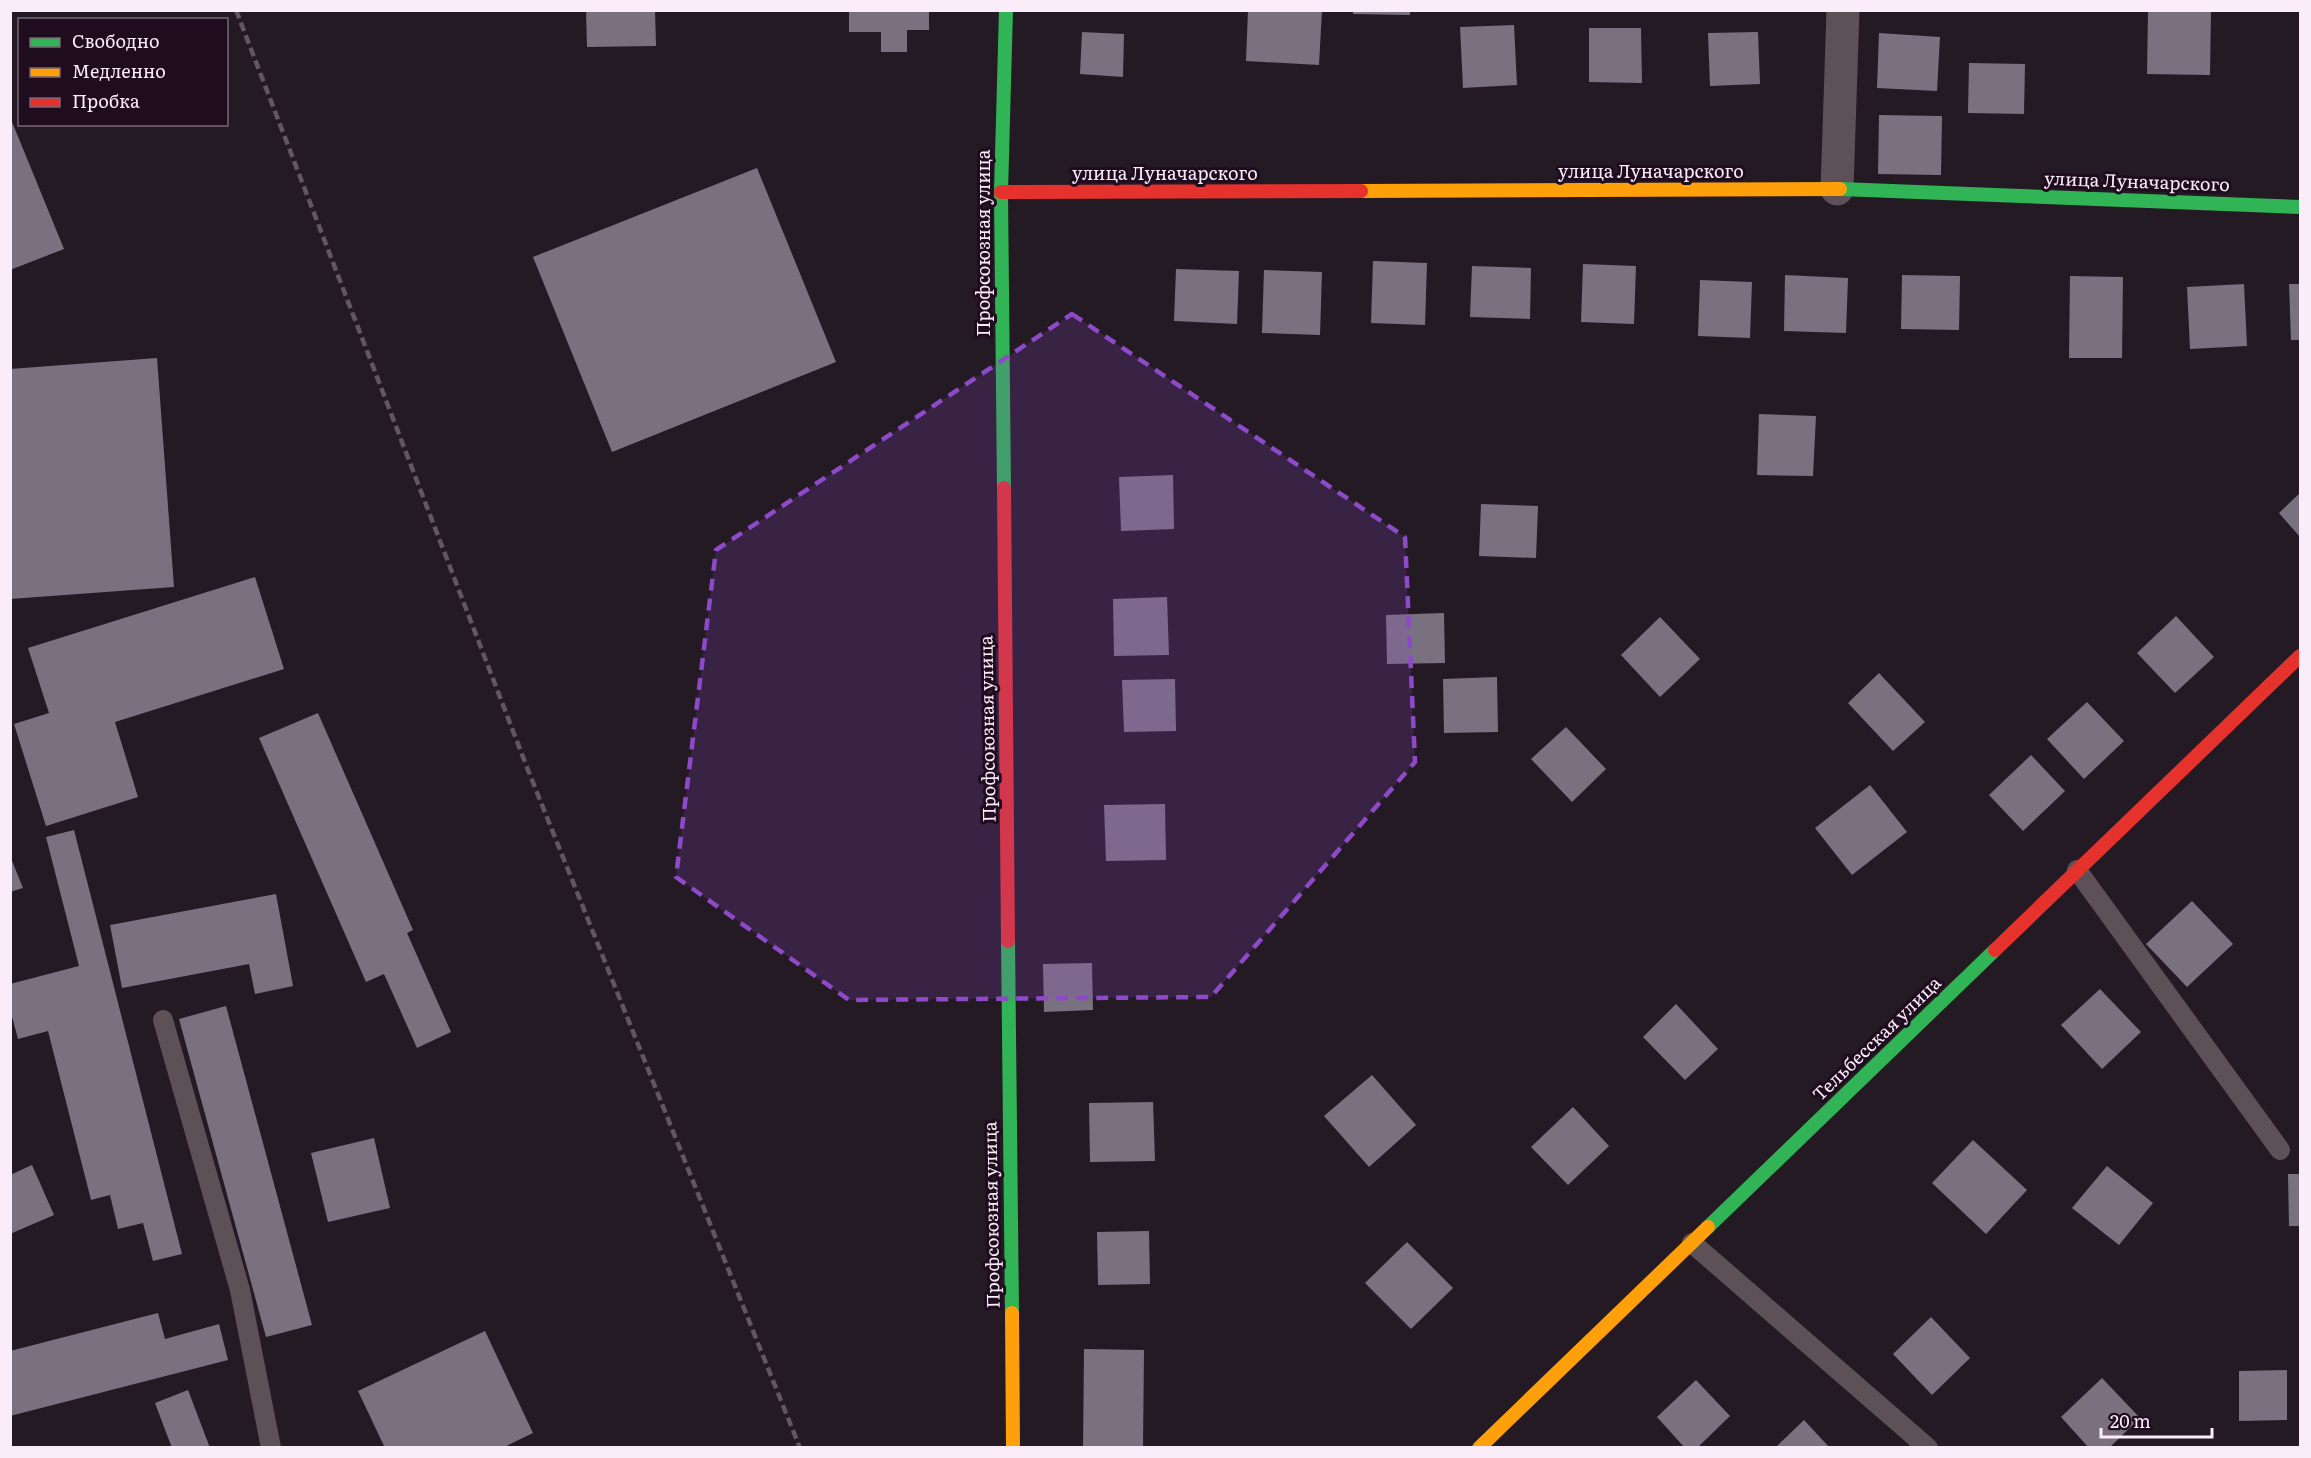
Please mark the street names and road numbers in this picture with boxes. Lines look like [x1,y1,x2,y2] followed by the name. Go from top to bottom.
[969,149,996,336] street label: Профсоюзная улица
[1558,157,1744,184] street label: улица Луначарского
[1072,159,1258,186] street label: улица Луначарского
[2044,164,2230,197] street label: улица Луначарского
[971,635,1002,823] street label: Профсоюзная улица
[1805,969,1947,1107] street label: Тельбесская улица
[975,1121,1006,1309] street label: Профсоюзная улица

